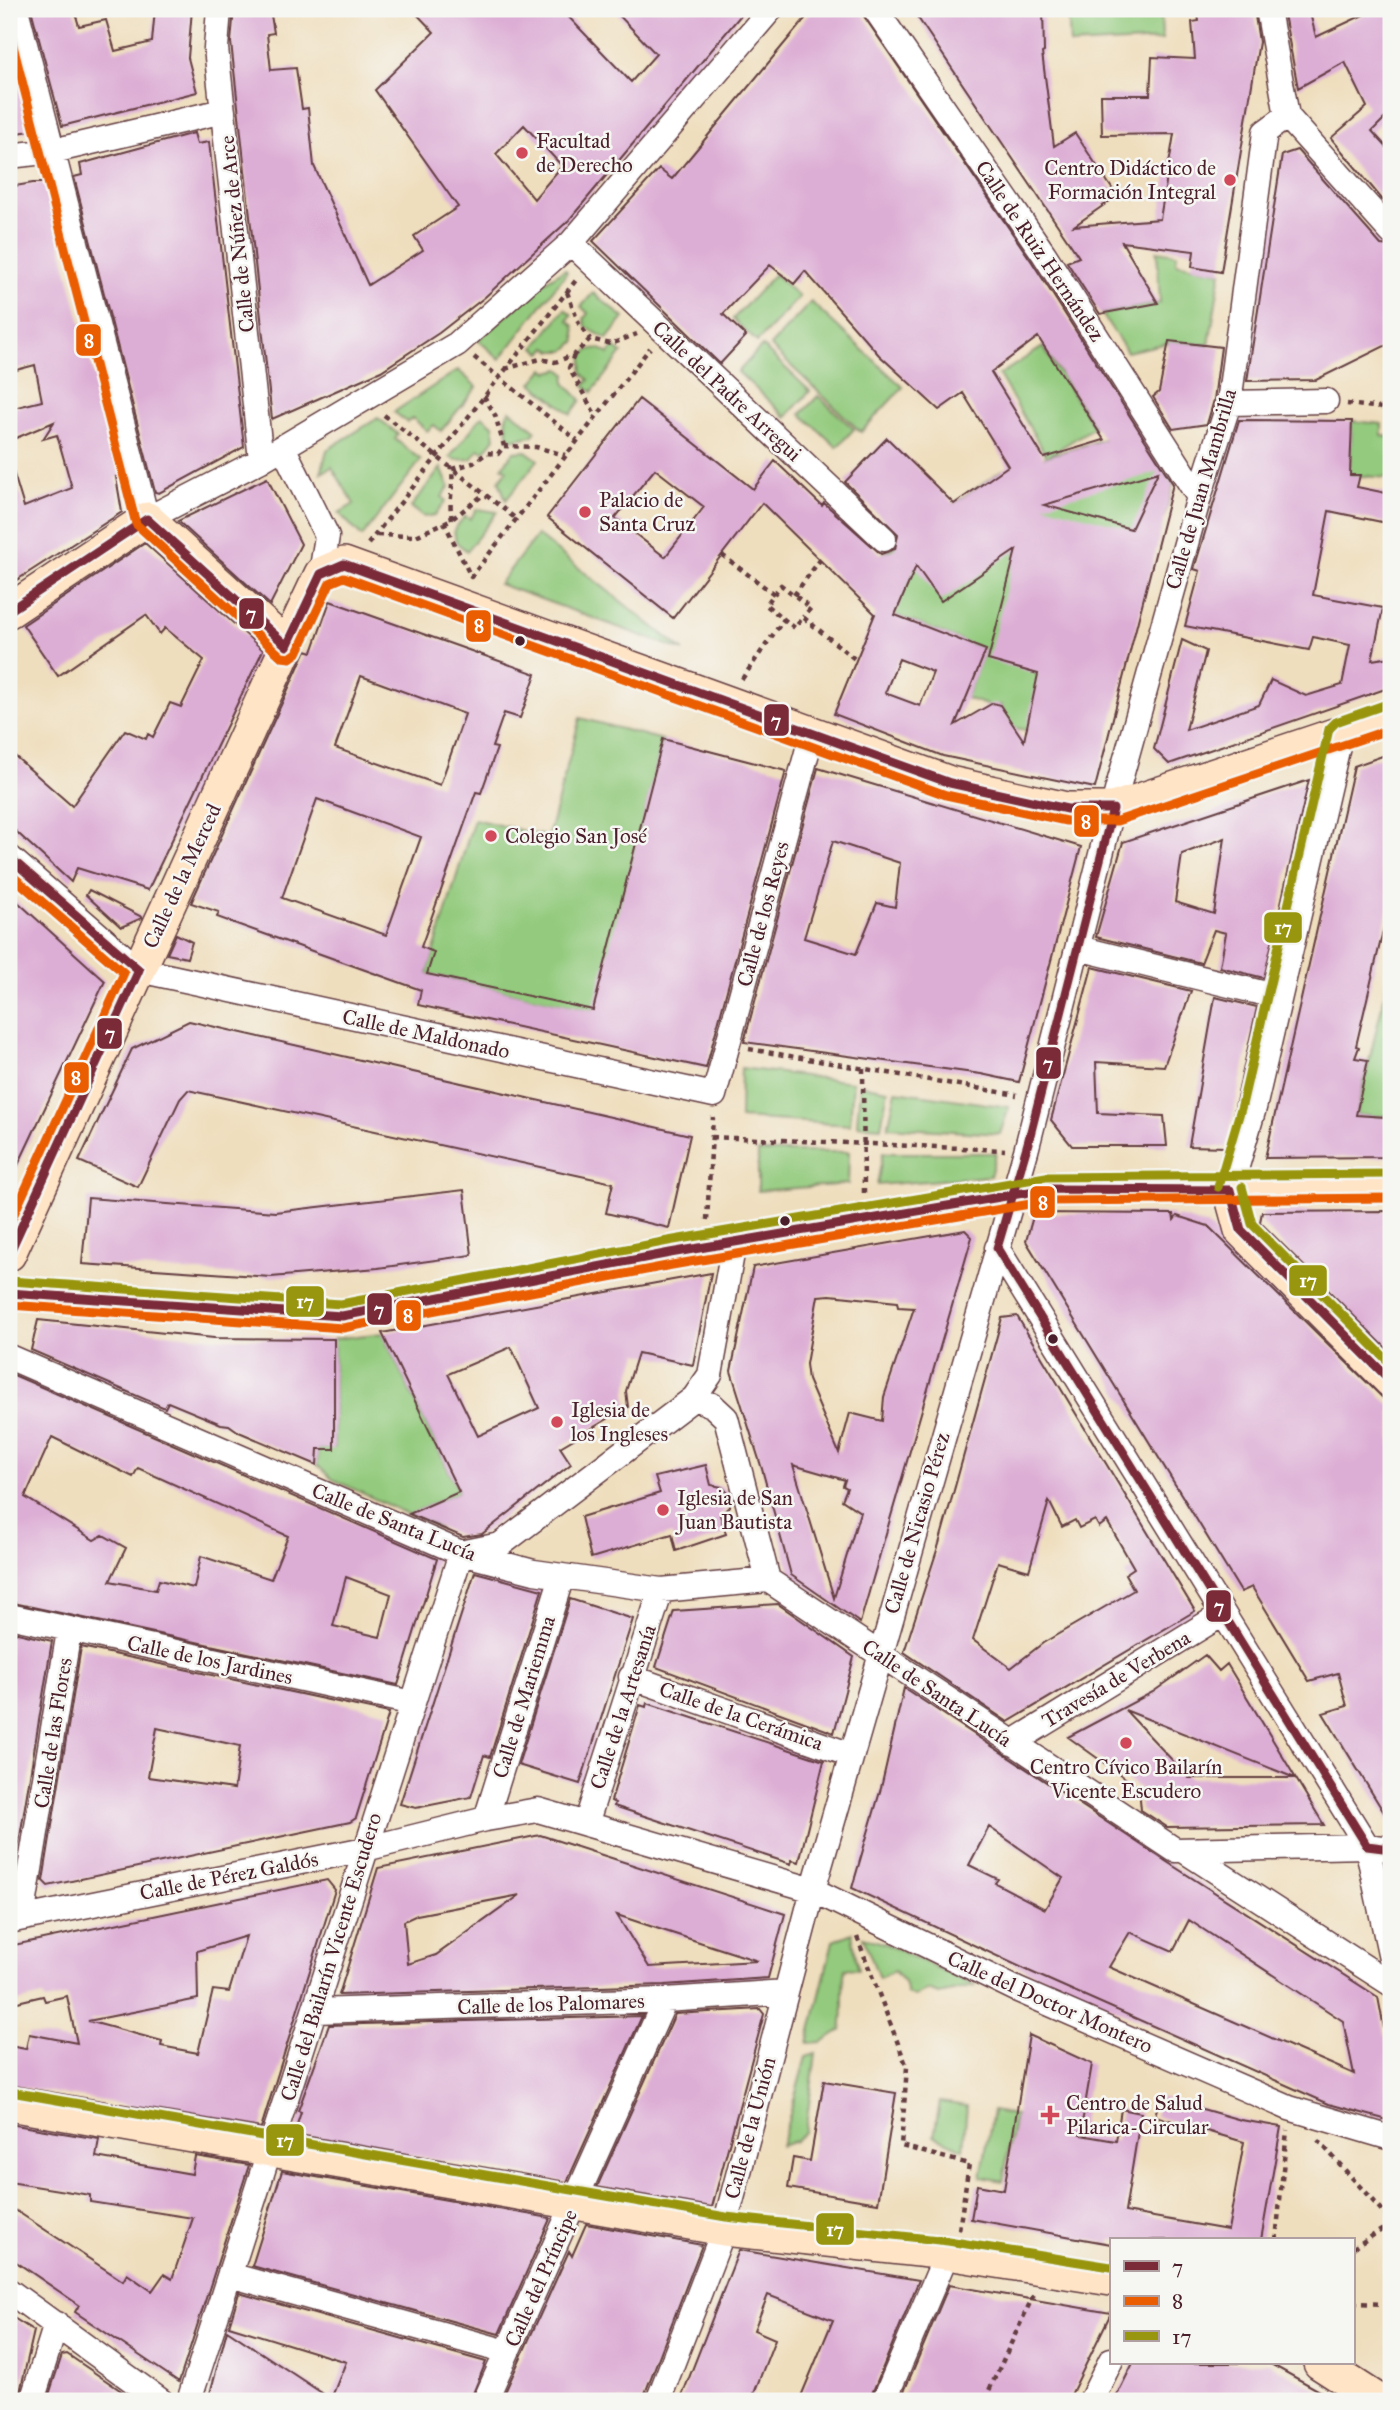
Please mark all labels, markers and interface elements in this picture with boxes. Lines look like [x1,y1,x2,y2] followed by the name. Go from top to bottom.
[536,128,633,178] place label: Facultad de Derecho
[214,134,260,334] street label: Calle de Núñez de Arce
[514,145,530,161] marker: Facultad de Derecho
[1044,155,1216,205] place label: Centro Didáctico de Formación Integral
[970,156,1110,347] street label: Calle de Ruiz Hernández
[1222,172,1238,188] marker: Centro Didáctico de Formación Integral
[647,315,807,467] street label: Calle del Padre Arregui
[75,323,102,357] line badge: 8
[84,329,94,352] text: 8
[1160,386,1242,592] street label: Calle de Juan Mambrilla
[599,487,696,537] place label: Palacio de Santa Cruz
[577,504,593,520] marker: Palacio de Santa Cruz
[238,597,265,630] line badge: 7
[246,602,256,625] text: 7
[465,609,492,643] line badge: 8
[474,614,484,637] text: 8
[513,634,527,648] unlabelled marker
[763,703,790,737] line badge: 7
[771,709,781,732] text: 7
[137,799,227,953] street label: Calle de la Merced
[1073,804,1100,838] line badge: 8
[1081,810,1091,833] text: 8
[505,823,647,849] place label: Colegio San José
[483,828,499,844] marker: Colegio San José
[731,838,795,990] street label: Calle de los Reyes
[1263,911,1303,944] line badge: 17
[1274,916,1292,939] text: 17
[340,1004,512,1064] street label: Calle de Maldonado
[96,1017,123,1050] line badge: 7
[105,1022,115,1045] text: 7
[1035,1046,1062,1080] line badge: 7
[1043,1052,1053,1075] text: 7
[63,1061,90,1094] line badge: 8
[71,1066,81,1089] text: 8
[1029,1185,1056,1219] line badge: 8
[1038,1191,1048,1214] text: 8
[778,1214,792,1228] unlabelled marker
[1288,1264,1328,1297] line badge: 17
[1299,1269,1317,1292] text: 17
[285,1285,325,1318] line badge: 17
[296,1290,314,1313] text: 17
[366,1292,393,1326] line badge: 7
[374,1298,384,1321] text: 7
[395,1299,422,1332] line badge: 8
[403,1304,413,1327] text: 8
[1046,1332,1060,1346] unlabelled marker
[571,1397,668,1447] place label: Iglesia de los Ingleses
[549,1414,565,1430] marker: Iglesia de los Ingleses
[879,1429,955,1617] street label: Calle de Nicasio Pérez
[308,1477,480,1567] street label: Calle de Santa Lucía
[675,1485,793,1535] place label: Iglesia de San Juan Bautista
[655,1502,671,1518] marker: Iglesia de San Juan Bautista
[1205,1589,1232,1623] line badge: 7
[1214,1595,1224,1618] text: 7
[487,1612,561,1781] street label: Calle de Mariemma
[584,1621,662,1793] street label: Calle de la Artesanía
[1037,1624,1195,1734] street label: Travesía de Verbena
[125,1630,295,1690] street label: Calle de los Jardines
[857,1633,1017,1753] street label: Calle de Santa Lucía
[28,1656,78,1810] street label: Calle de las Flores
[656,1676,826,1756] street label: Calle de la Cerámica
[1118,1735,1134,1751] marker: Centro Cívico Bailarín Vicente Escudero
[1030,1754,1222,1804] place label: Centro Cívico Bailarín Vicente Escudero
[275,1809,387,2104] street label: Calle del Bailarín Vicente Escudero
[138,1846,320,1906] street label: Calle de Pérez Galdós
[943,1945,1157,2059] street label: Calle del Doctor Montero
[457,1988,645,2020] street label: Calle de los Palomares
[719,2054,781,2202] street label: Calle de la Unión
[1066,2090,1209,2140] place label: Centro de Salud Pilarica-Circular
[1040,2105,1060,2125] marker: Centro de Salud Pilarica-Circular
[265,2123,305,2157] line badge: 17
[276,2129,294,2152] text: 17
[499,2205,583,2351] street label: Calle del Príncipe
[815,2212,855,2246] line badge: 17
[826,2218,844,2241] text: 17
[1110,2238,1354,2364] legend
[1172,2254,1183,2280] text: 7
[1172,2288,1183,2314] text: 8
[1172,2324,1192,2350] text: 17

